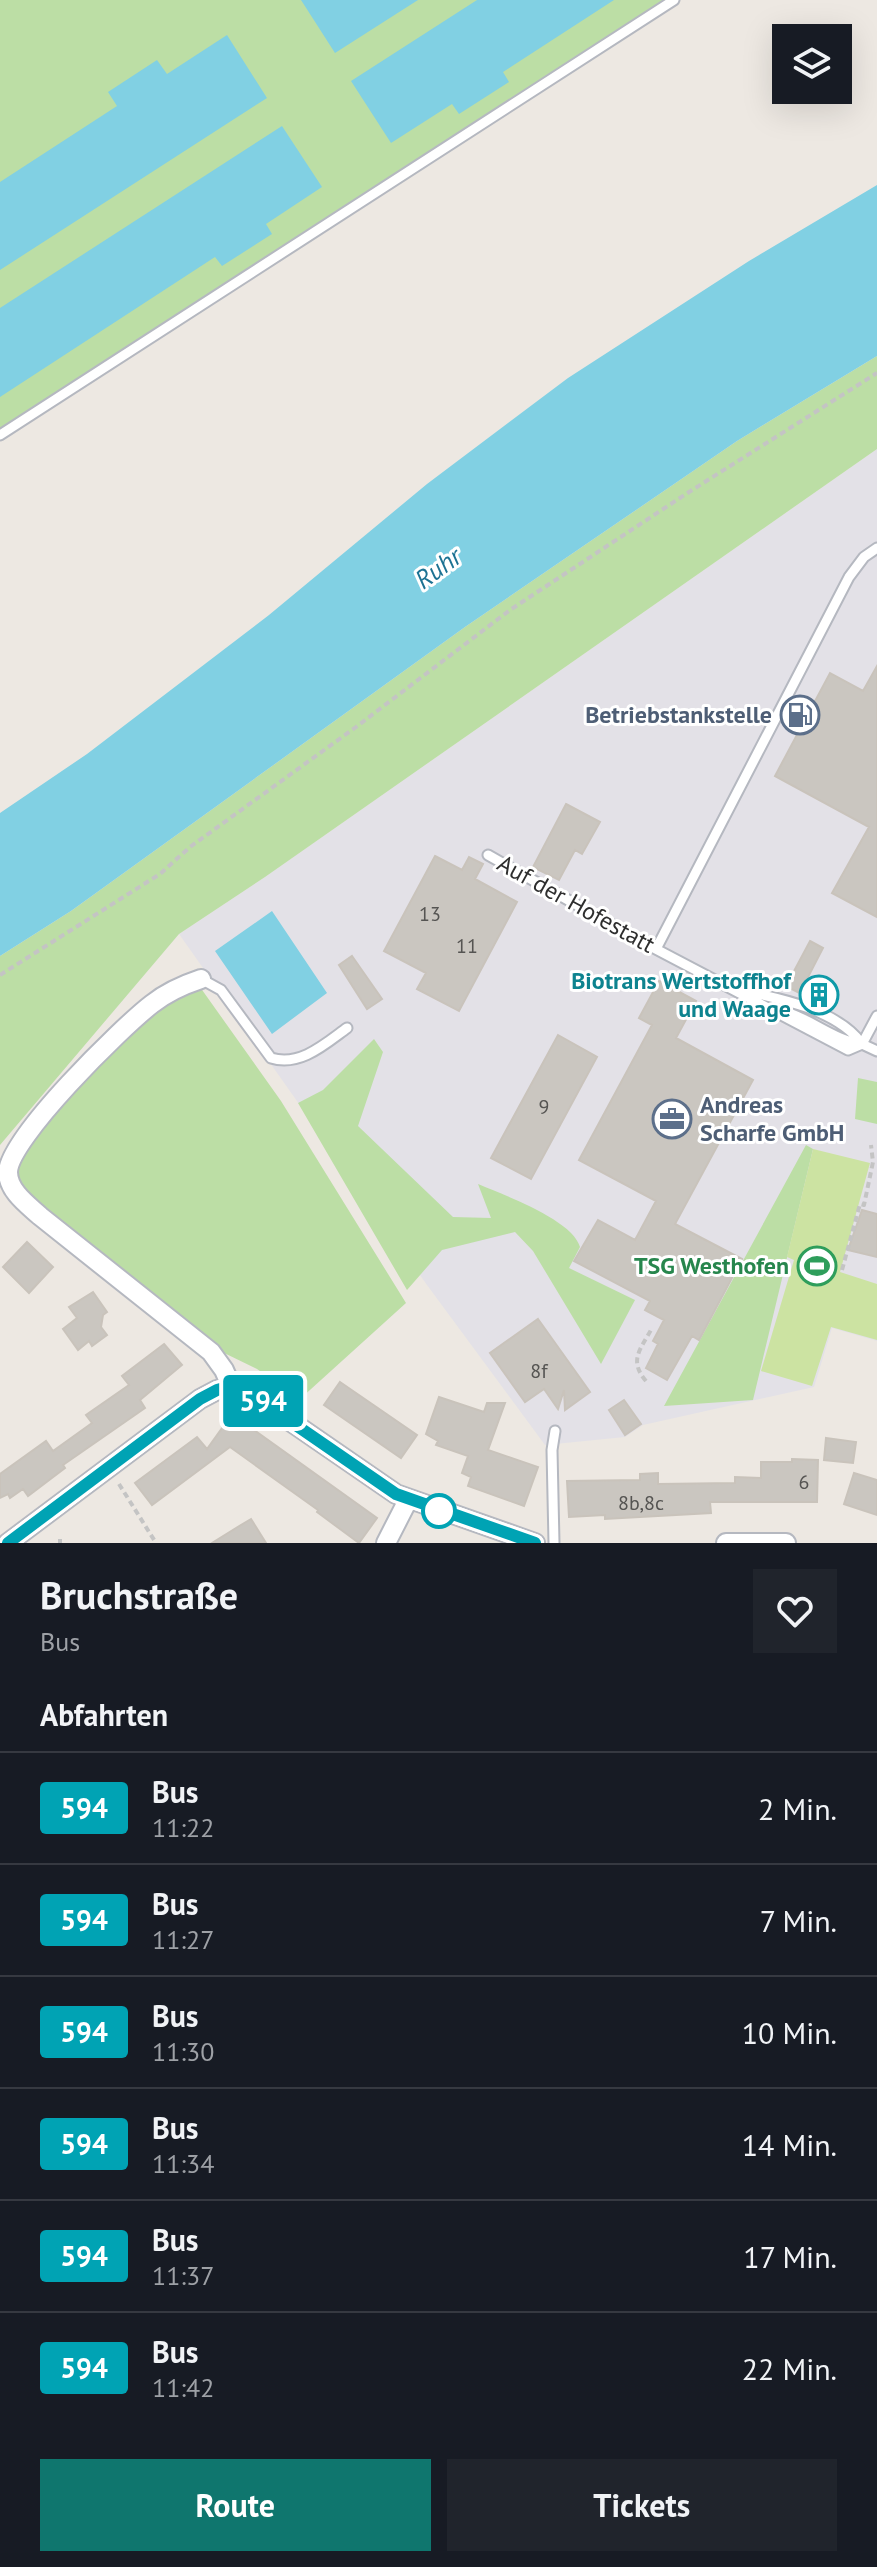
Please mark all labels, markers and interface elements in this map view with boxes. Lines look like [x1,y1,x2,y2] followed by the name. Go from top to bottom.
[772,24,852,104] map controls
[772,24,852,104] button: layers
[408,539,469,596] water label: Ruhr
[779,694,821,736] fuel station icon: Betriebstankstelle
[585,699,772,730] place label: Betriebstankstelle
[492,847,660,960] street label: Auf der Hofestatt
[419,901,441,927] house number: 13
[456,933,478,959] house number: 11
[571,965,792,1024] place label: Biotrans Wertstoffhof und Waage
[798,974,840,1016] building icon: Biotrans Wertstoffhof und Waage
[700,1089,844,1148] place label: Andreas Scharfe GmbH
[539,1094,549,1120] house number: 9
[651,1098,693,1140] office icon: Andreas Scharfe GmbH
[796,1245,838,1287] sports icon: TSG Westhofen
[634,1250,789,1281] place label: TSG Westhofen
[530,1358,549,1384] house number: 8f
[217,1375,309,1427] line badge: 594
[239,1382,287,1419] text: 594
[799,1469,809,1495] house number: 6
[618,1490,664,1516] house number: 8b,8c
[422,1494,456,1528] unlabelled marker
[753,1569,837,1653] button: heart
[40,1570,238,1619] text: Bruchstraße
[40,1625,80,1658] text: Bus
[40,1695,168,1734] text: Abfahrten
[152,1772,199,1811] text: Bus
[60,1789,108,1826] text: 594
[758,1789,837,1828] text: 2 Min.
[152,1811,214,1844] text: 11:22
[152,1884,199,1923] text: Bus
[60,1901,108,1938] text: 594
[760,1901,837,1940] text: 7 Min.
[152,1923,214,1956] text: 11:27
[152,1996,199,2035] text: Bus
[60,2013,108,2050] text: 594
[742,2013,837,2052] text: 10 Min.
[152,2035,214,2068] text: 11:30
[152,2108,199,2147] text: Bus
[60,2125,108,2162] text: 594
[742,2125,837,2164] text: 14 Min.
[152,2147,214,2180] text: 11:34
[152,2220,199,2259] text: Bus
[60,2237,108,2274] text: 594
[743,2237,837,2276] text: 17 Min.
[152,2259,214,2292] text: 11:37
[152,2332,199,2371] text: Bus
[60,2349,108,2386] text: 594
[742,2349,837,2388] text: 22 Min.
[152,2371,214,2404] text: 11:42
[40,2459,431,2551] button: Route
[447,2459,837,2551] button: Tickets

